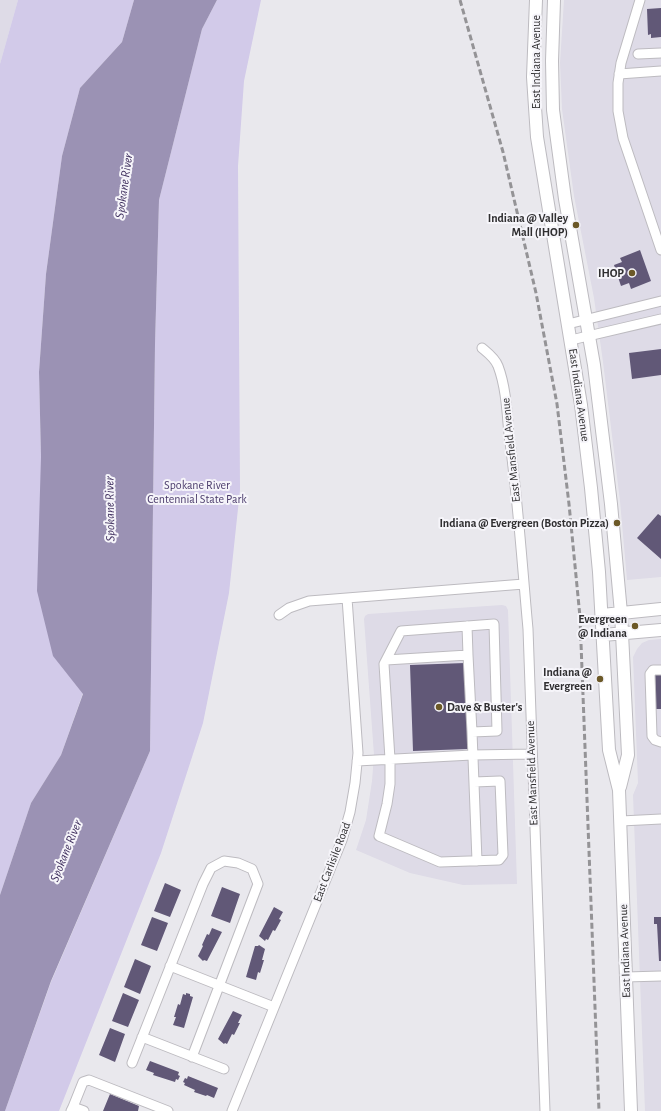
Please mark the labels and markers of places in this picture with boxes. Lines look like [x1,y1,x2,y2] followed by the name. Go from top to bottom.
[488,211,568,239] place label: Indiana @ Valley Mall (IHOP)
[571,220,581,230] marker: Indiana @ Valley Mall (IHOP)
[598,266,624,280] place label: IHOP
[627,268,637,278] marker: IHOP
[439,516,609,530] place label: Indiana @ Evergreen (Boston Pizza)
[612,518,622,528] marker: Indiana @ Evergreen (Boston Pizza)
[578,612,627,640] place label: Evergreen @ Indiana
[630,621,640,631] marker: Evergreen @ Indiana
[543,665,592,693] place label: Indiana @ Evergreen
[595,674,605,684] marker: Indiana @ Evergreen
[447,700,522,714] place label: Dave & Buster's
[434,702,444,712] marker: Dave & Buster's

